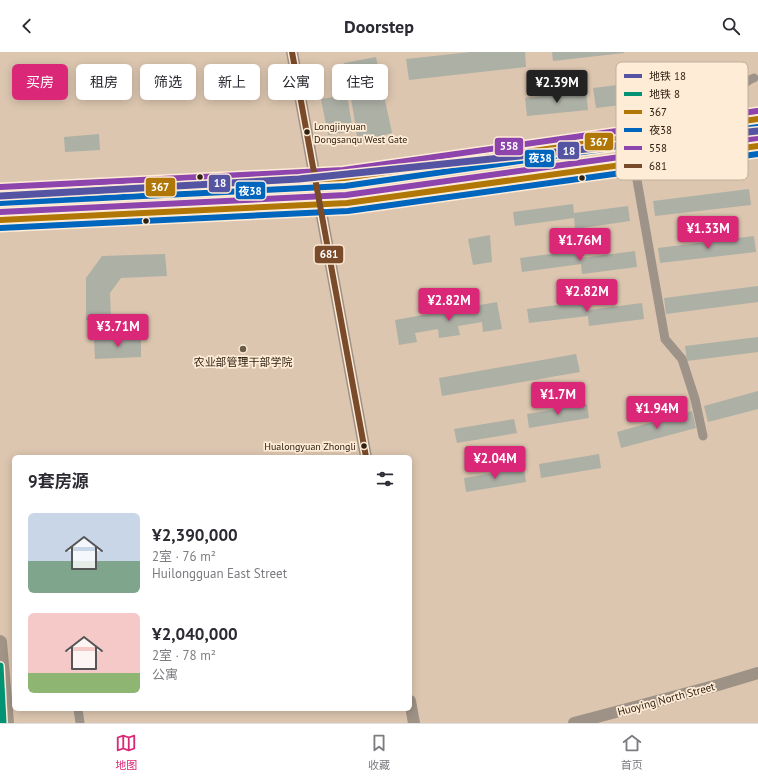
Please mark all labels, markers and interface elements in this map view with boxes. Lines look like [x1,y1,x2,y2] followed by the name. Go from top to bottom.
[16,15,38,37] icon: back
[344,15,414,38] text: Doorstep
[720,15,742,37] icon: search
[616,62,748,180] legend
[12,64,68,100] chip: 买房
[76,64,132,100] chip: 租房
[140,64,196,100] chip: 筛选
[204,64,260,100] chip: 新上
[268,64,324,100] chip: 公寓
[332,64,388,100] chip: 住宅
[649,69,686,83] text: 地铁 18
[524,70,590,104] pin: ¥2.39M
[535,74,579,91] text: ¥2.39M
[649,87,680,101] text: 地铁 8
[649,105,667,119] text: 367
[314,120,407,146] place label: Longjinyuan Dongsanqu West Gate
[649,123,672,137] text: 夜38
[302,127,312,137] marker: Longjinyuan Dongsanqu West Gate
[584,132,614,151] line badge: 367
[590,135,608,149] text: 367
[494,137,524,156] line badge: 558
[500,139,518,153] text: 558
[557,141,580,160] line badge: 18
[649,141,667,155] text: 558
[563,144,575,158] text: 18
[524,149,555,168] line badge: 夜38
[528,151,552,165] text: 夜38
[649,159,667,173] text: 681
[195,172,205,182] unlabelled marker
[577,173,587,183] unlabelled marker
[208,174,231,193] line badge: 18
[214,176,226,190] text: 18
[145,177,176,197] line badge: 367
[151,180,169,194] text: 367
[235,181,266,200] line badge: 夜38
[238,184,262,198] text: 夜38
[141,216,151,226] unlabelled marker
[675,216,741,250] pin: ¥1.33M
[686,220,730,237] text: ¥1.33M
[547,228,613,262] pin: ¥1.76M
[558,232,602,249] text: ¥1.76M
[314,245,344,264] line badge: 681
[320,247,338,261] text: 681
[554,279,620,313] pin: ¥2.82M
[565,283,609,300] text: ¥2.82M
[416,288,482,322] pin: ¥2.82M
[427,292,471,309] text: ¥2.82M
[85,314,151,348] pin: ¥3.71M
[96,318,140,335] text: ¥3.71M
[238,344,248,354] marker: 农业部管理干部学院
[194,355,293,369] place label: 农业部管理干部学院
[530,382,586,416] pin: ¥1.7M
[540,386,576,403] text: ¥1.7M
[624,396,690,430] pin: ¥1.94M
[635,400,679,417] text: ¥1.94M
[264,440,356,453] place label: Hualongyuan Zhongli
[359,441,369,451] marker: Hualongyuan Zhongli
[462,446,528,480] pin: ¥2.04M
[473,450,517,467] text: ¥2.04M
[374,468,396,490] icon: filters
[28,470,89,492] text: 9套房源
[152,524,238,546] text: ¥2,390,000
[60,529,108,577] icon: home
[152,548,216,565] text: 2室 · 76 m²
[152,565,287,582] text: Huilongguan East Street
[152,623,238,645] text: ¥2,040,000
[60,629,108,677] icon: home
[152,647,216,664] text: 2室 · 78 m²
[152,666,178,683] text: 公寓
[616,679,716,719] street label: Huoying North Street
[115,732,137,772] tab: 地图
[368,732,390,772] tab: 收藏
[621,732,643,772] tab: 首页

